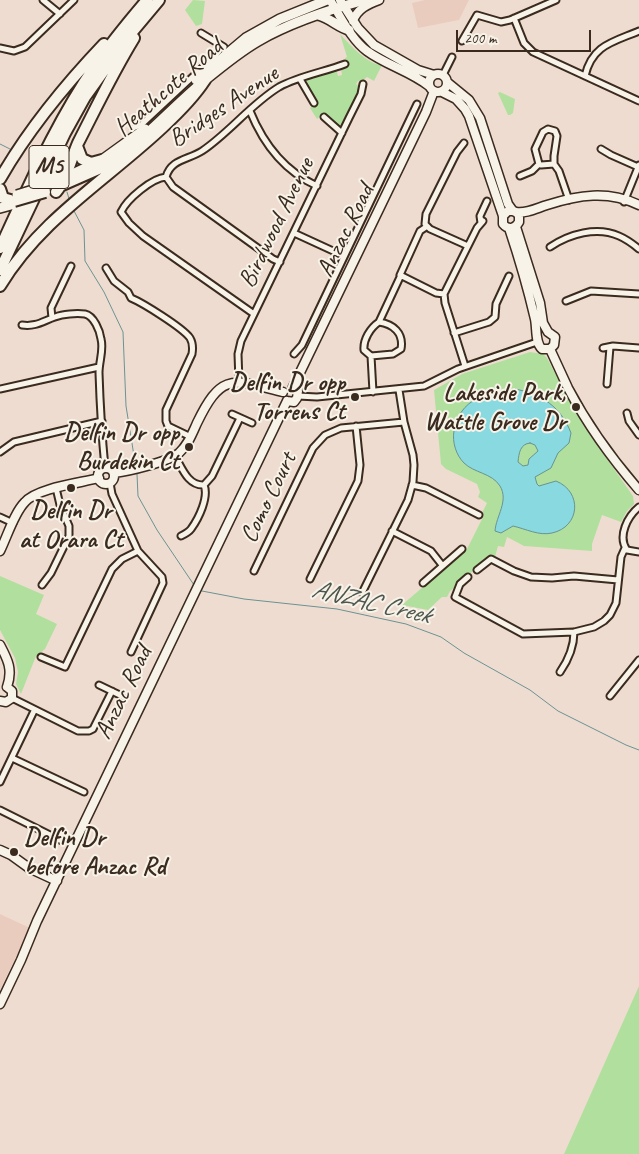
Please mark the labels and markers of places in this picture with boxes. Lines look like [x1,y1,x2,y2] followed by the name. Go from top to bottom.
[230,368,345,427] place label: Delfin Dr opp Torrens Ct
[424,378,566,437] place label: Lakeside Park, Wattle Grove Dr
[349,391,361,403] marker: Delfin Dr opp Torrens Ct
[570,401,582,413] marker: Lakeside Park, Wattle Grove Dr
[64,418,179,477] place label: Delfin Dr opp Burdekin Ct
[183,441,195,453] marker: Delfin Dr opp Burdekin Ct
[65,482,77,494] marker: Delfin Dr at Orara Ct
[19,496,123,555] place label: Delfin Dr at Orara Ct
[24,823,165,882] place label: Delfin Dr before Anzac Rd
[8,846,20,858] marker: Delfin Dr before Anzac Rd

